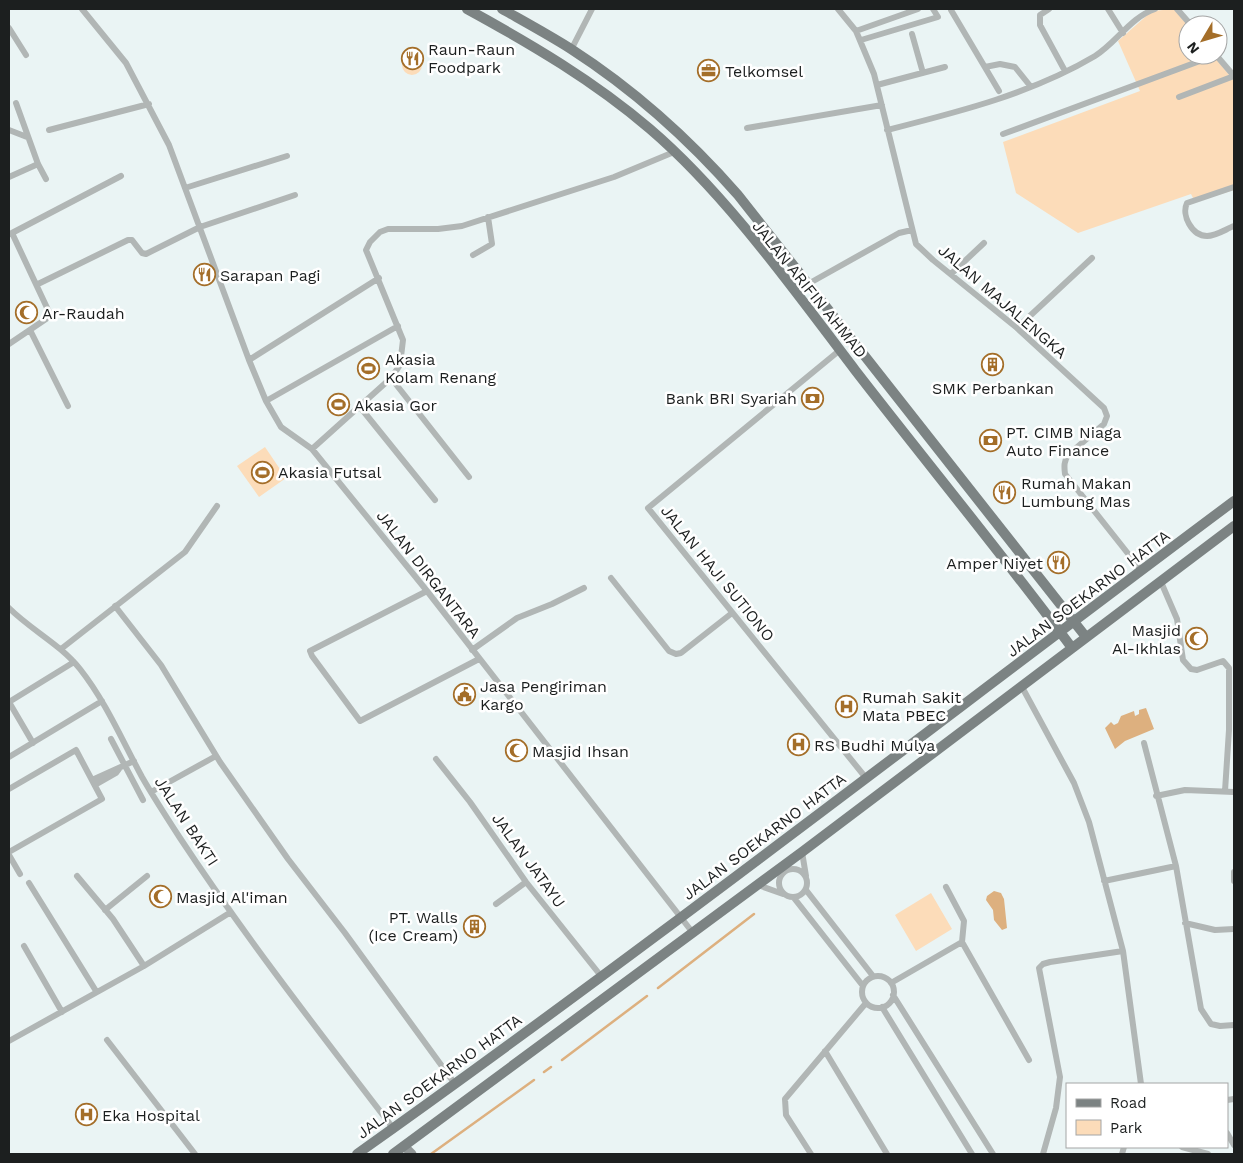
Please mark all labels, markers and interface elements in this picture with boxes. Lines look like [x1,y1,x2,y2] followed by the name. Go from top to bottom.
[1178,15,1228,65] north arrow
[1183,39,1202,57] text: N
[428,40,515,77] place label: Raun-Raun Foodpark
[400,46,424,70] restaurant icon: Raun-Raun Foodpark
[697,59,721,83] office icon: Telkomsel
[725,62,803,81] place label: Telkomsel
[748,217,871,362] street label: JALAN ARIFIN AHMAD
[934,240,1071,363] street label: JALAN MAJALENGKA
[192,263,216,287] restaurant icon: Sarapan Pagi
[220,266,321,285] place label: Sarapan Pagi
[14,301,38,325] mosque icon: Ar-Raudah
[42,304,125,323] place label: Ar-Raudah
[385,350,497,387] place label: Akasia Kolam Renang
[981,352,1005,376] building icon: SMK Perbankan
[357,356,381,380] sports icon: Akasia Kolam Renang
[932,379,1054,398] place label: SMK Perbankan
[801,386,825,410] bank icon: Bank BRI Syariah
[665,389,797,408] place label: Bank BRI Syariah
[326,393,350,417] sports icon: Akasia Gor
[354,396,438,415] place label: Akasia Gor
[1006,423,1122,460] place label: PT. CIMB Niaga Auto Finance
[978,429,1002,453] bank icon: PT. CIMB Niaga Auto Finance
[250,460,274,484] sports icon: Akasia Futsal
[278,463,382,482] place label: Akasia Futsal
[1021,474,1132,511] place label: Rumah Makan Lumbung Mas
[993,480,1017,504] restaurant icon: Rumah Makan Lumbung Mas
[657,501,778,645] street label: JALAN HAJI SUTIONO
[373,506,485,642] street label: JALAN DIRGANTARA
[1003,526,1174,661] street label: JALAN SOEKARNO HATTA
[1047,551,1071,575] restaurant icon: Amper Niyet
[946,554,1043,573] place label: Amper Niyet
[1112,621,1181,658] place label: Masjid Al-Ikhlas
[1185,627,1209,651] mosque icon: Masjid Al-Ikhlas
[480,677,607,714] place label: Jasa Pengiriman Kargo
[452,683,476,707] public building icon: Jasa Pengiriman Kargo
[862,688,961,725] place label: Rumah Sakit Mata PBEC
[834,694,858,718] hospital icon: Rumah Sakit Mata PBEC
[786,733,810,757] hospital icon: RS Budhi Mulya
[814,736,935,755] place label: RS Budhi Mulya
[504,739,528,763] mosque icon: Masjid Ihsan
[532,742,629,761] place label: Masjid Ihsan
[679,769,850,904] street label: JALAN SOEKARNO HATTA
[151,773,222,869] street label: JALAN BAKTI
[488,809,569,911] street label: JALAN JATAYU
[148,885,172,909] mosque icon: Masjid Al'iman
[176,888,288,907] place label: Masjid Al'iman
[369,908,458,945] place label: PT. Walls (Ice Cream)
[462,914,486,938] building icon: PT. Walls (Ice Cream)
[353,1010,526,1143] street label: JALAN SOEKARNO HATTA
[1066,1083,1228,1148] legend
[1110,1094,1147,1112] text: Road
[74,1103,98,1127] hospital icon: Eka Hospital
[102,1106,200,1125] place label: Eka Hospital
[1110,1119,1143,1137] text: Park

